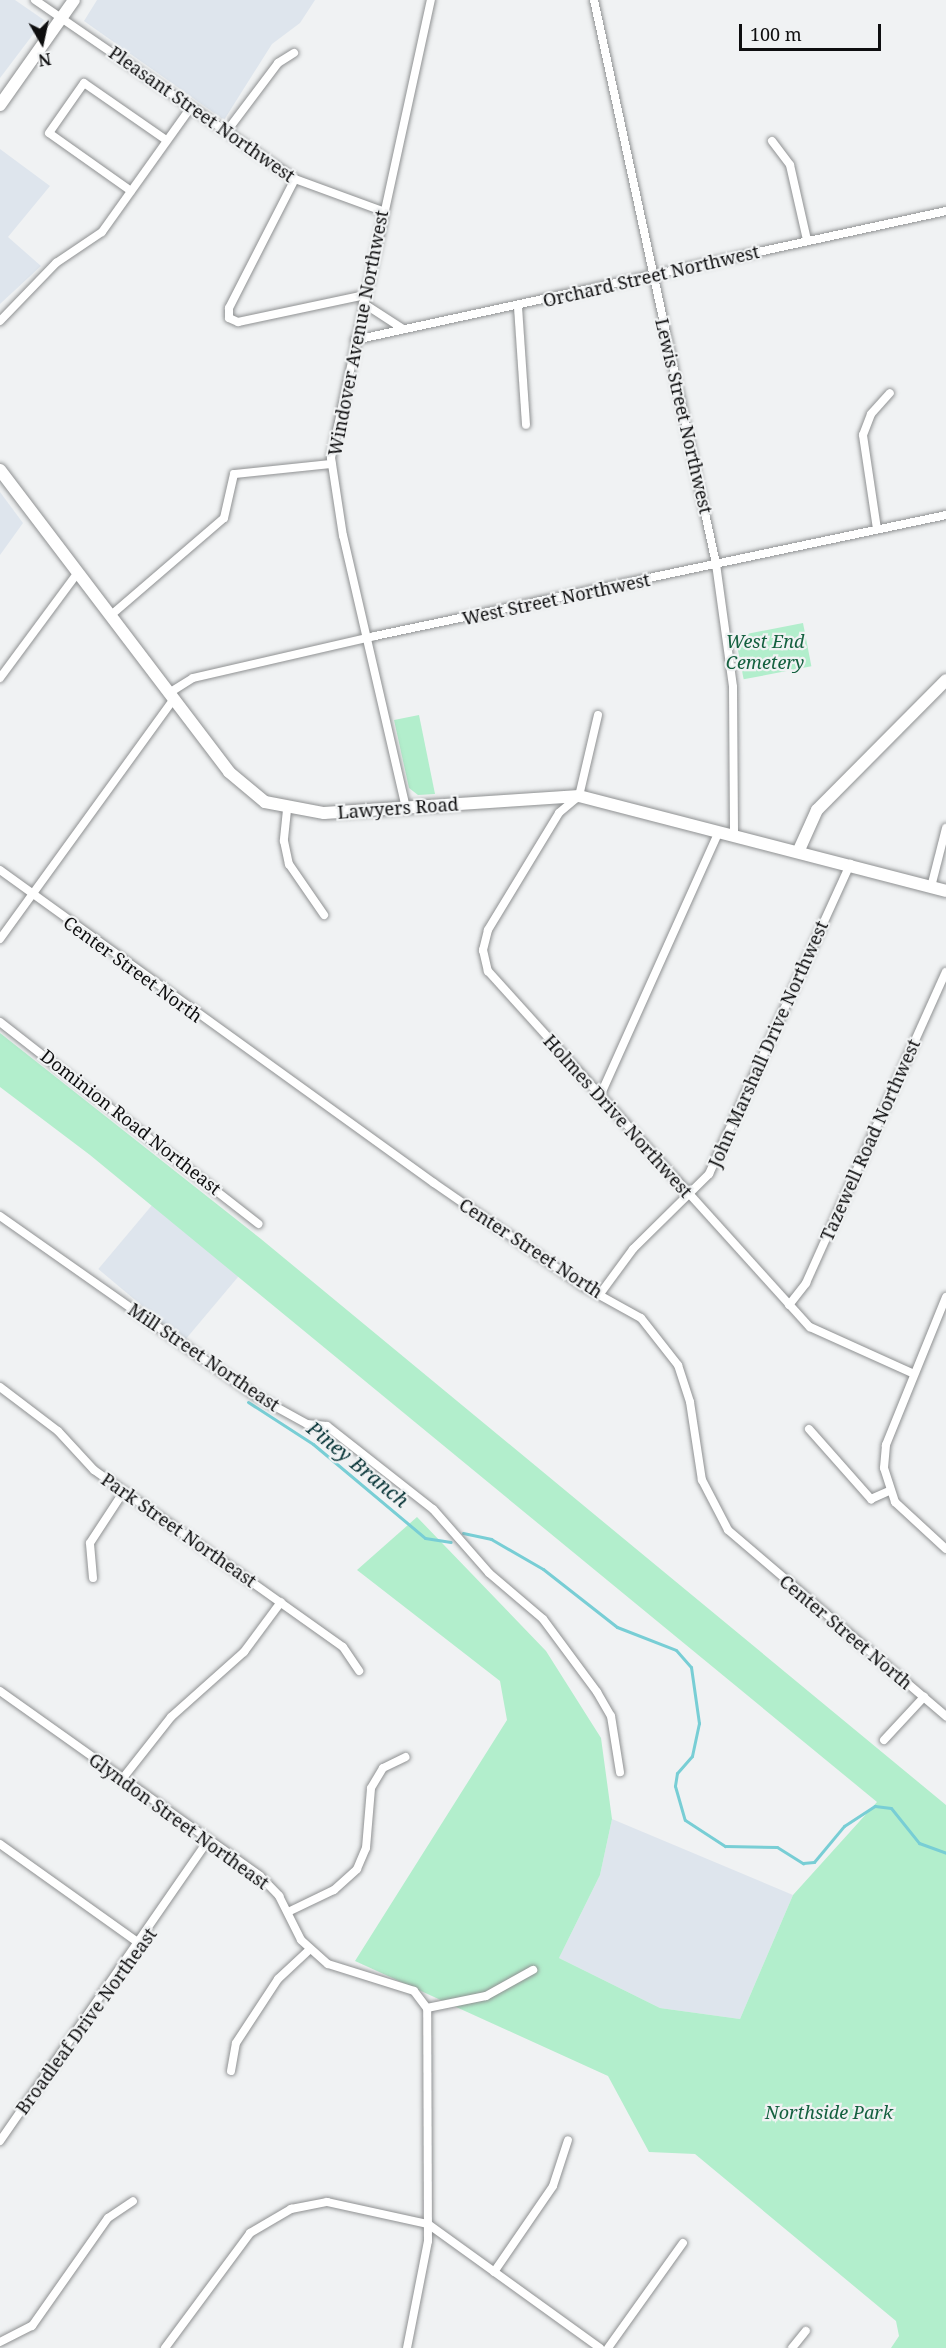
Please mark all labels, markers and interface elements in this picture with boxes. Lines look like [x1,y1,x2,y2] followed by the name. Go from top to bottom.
[12,12,72,72] north arrow
[742,12,884,50] scale bar
[750,22,802,46] text: 100 m
[105,42,299,186] street label: Pleasant Street Northwest
[37,48,53,72] text: N
[324,208,392,458] street label: Windover Avenue Northwest
[541,241,761,311] street label: Orchard Street Northwest
[651,316,717,516] street label: Lewis Street Northwest
[460,569,652,629] street label: West Street Northwest
[726,631,804,674] park label: West End Cemetery
[337,793,459,823] street label: Lawyers Road
[59,911,207,1027] street label: Center Street North
[704,917,832,1171] street label: John Marshall Drive Northwest
[539,1030,697,1202] street label: Holmes Drive Northwest
[816,1036,924,1244] street label: Tazewell Road Northwest
[37,1045,225,1199] street label: Dominion Road Northeast
[455,1194,607,1302] street label: Center Street North
[124,1298,284,1416] street label: Mill Street Northeast
[302,1416,414,1512] water label: Piney Branch
[97,1468,261,1592] street label: Park Street Northeast
[775,1570,917,1694] street label: Center Street North
[85,1748,273,1894] street label: Glyndon Street Northeast
[11,1924,161,2118] street label: Broadleaf Drive Northeast
[765,2101,893,2123] park label: Northside Park

